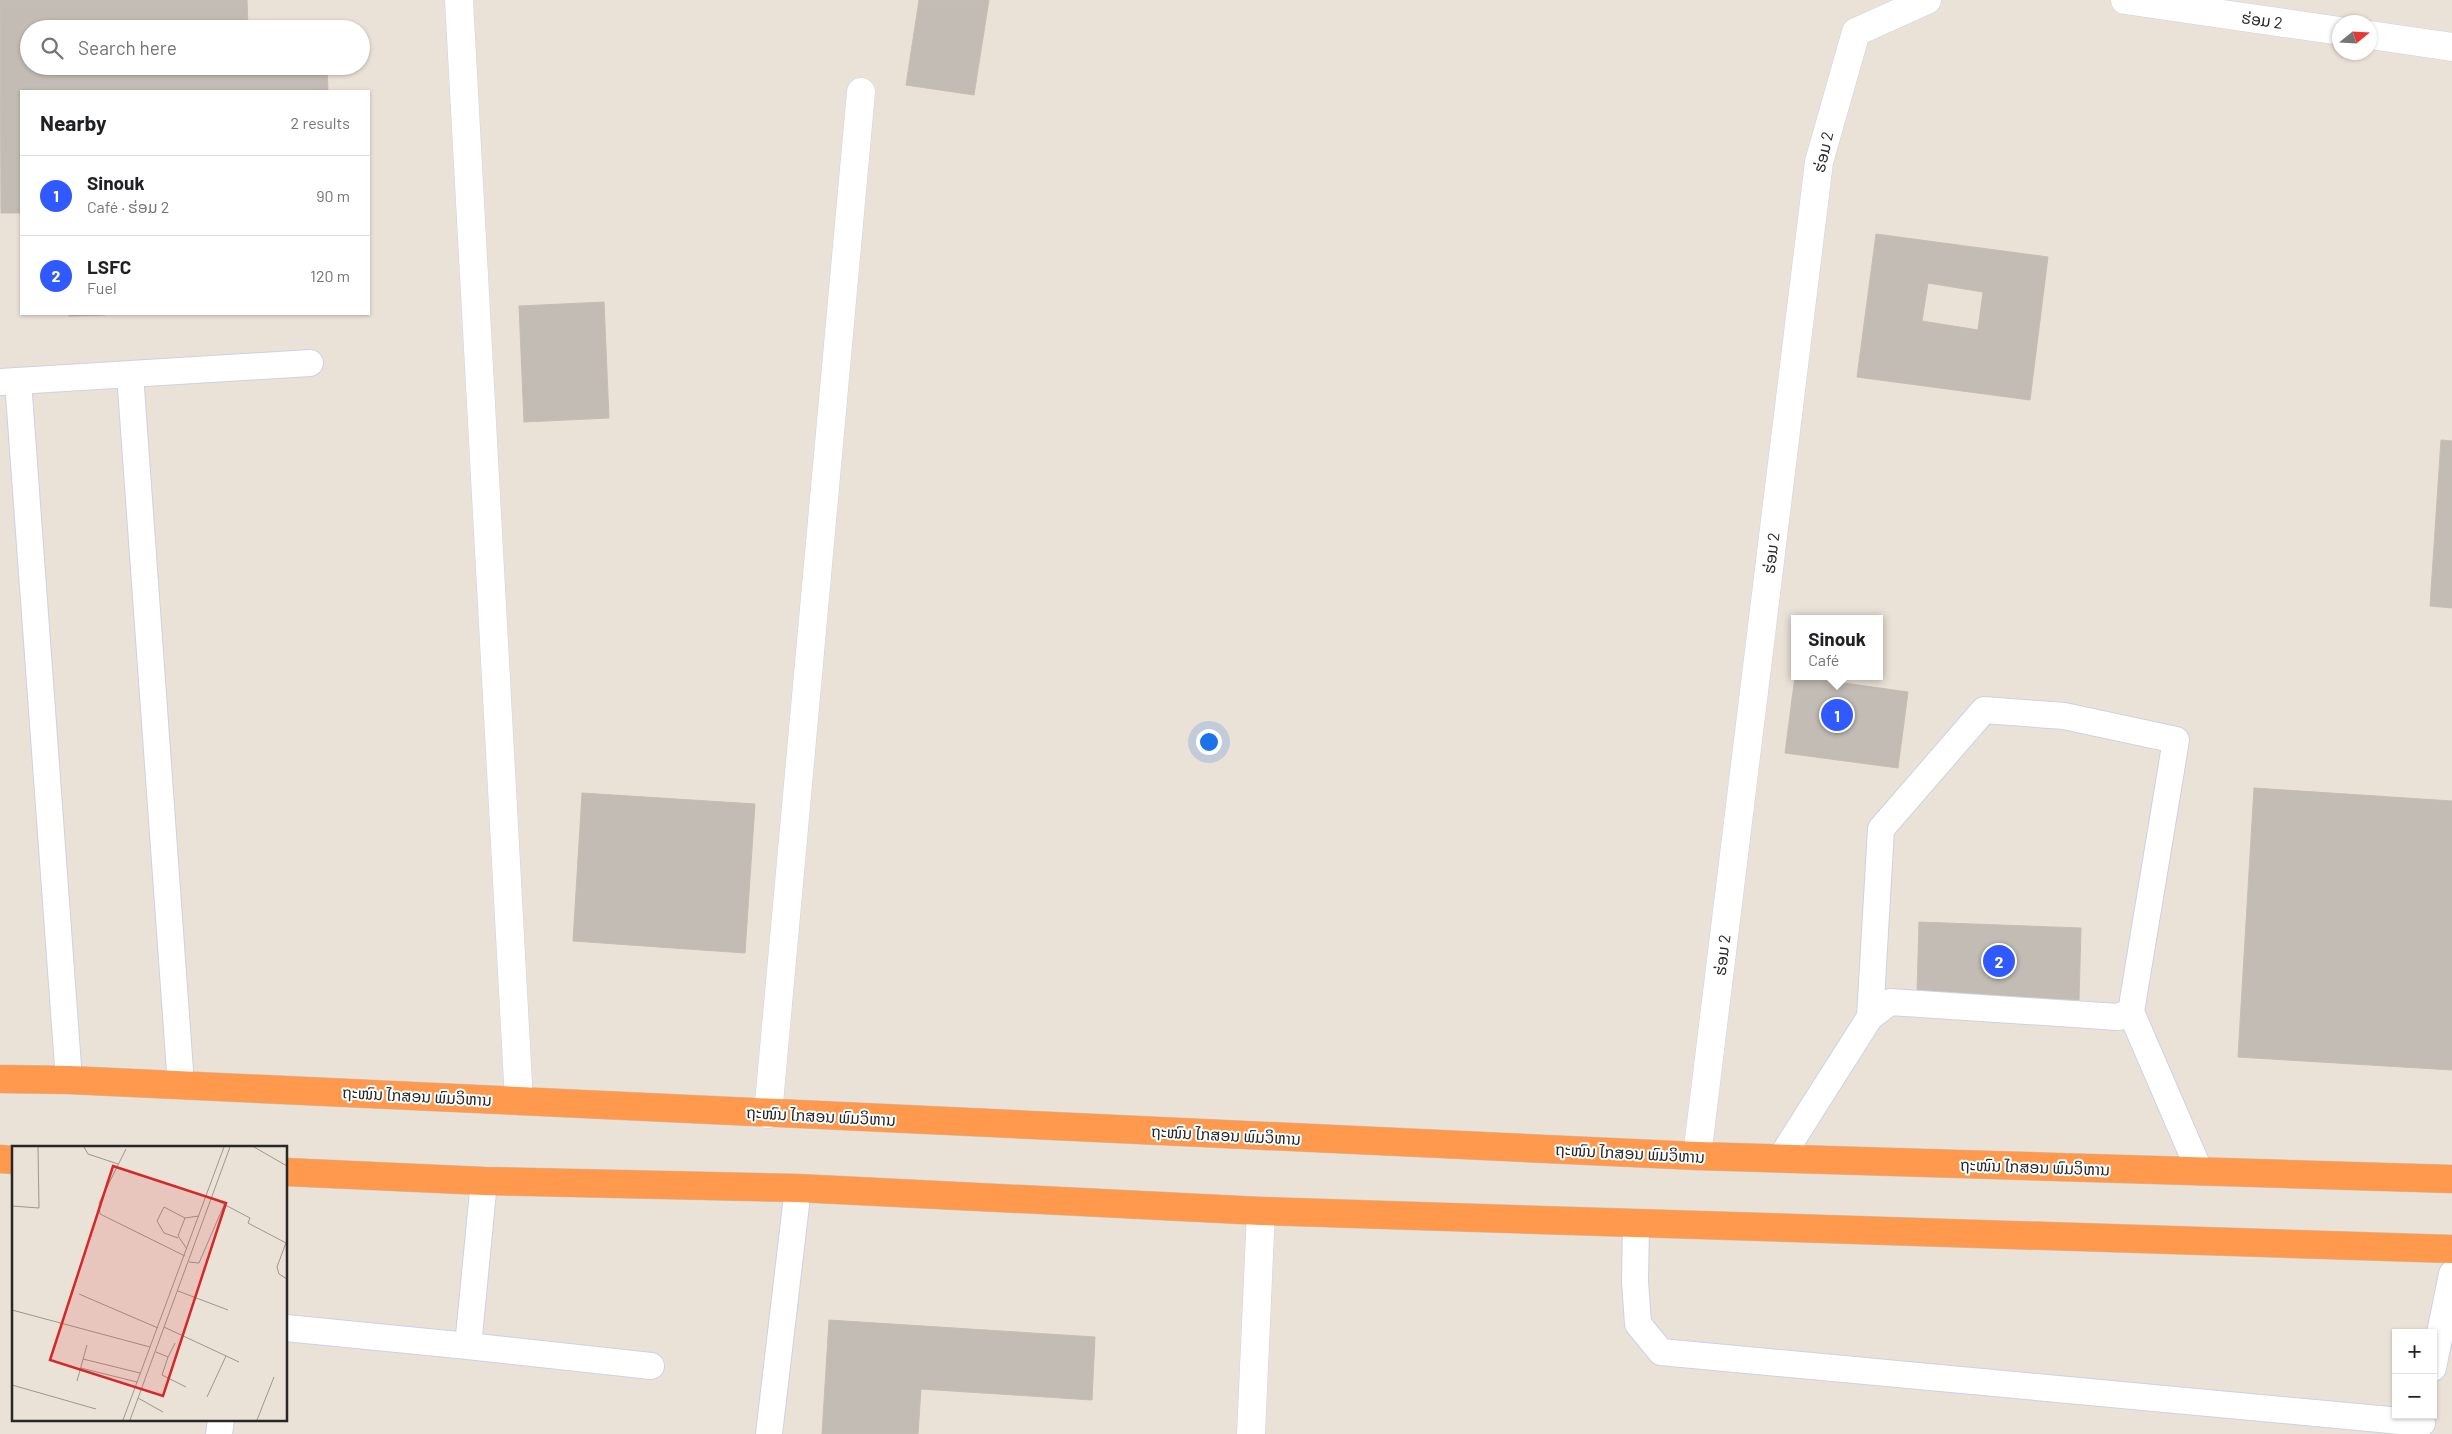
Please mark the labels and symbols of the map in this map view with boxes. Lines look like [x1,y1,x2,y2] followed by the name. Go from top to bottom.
[2240,7,2284,32] street label: ຮ່ອມ 2
[2332,15,2377,60] north arrow
[1809,130,1836,174] street label: ຮ່ອມ 2
[1759,531,1782,575] street label: ຮ່ອມ 2
[1821,696,1853,734] pin: 1
[1196,729,1222,755] your location
[1710,933,1733,977] street label: ຮ່ອມ 2
[1983,942,2015,980] pin: 2
[342,1082,492,1109] street label: ຖະໜົນ ໄກສອນ ພົມວິຫານ
[746,1102,896,1129] street label: ຖະໜົນ ໄກສອນ ພົມວິຫານ
[1151,1121,1301,1148] street label: ຖະໜົນ ໄກສອນ ພົມວິຫານ
[1555,1139,1705,1166] street label: ຖະໜົນ ໄກສອນ ພົມວິຫານ
[12,1146,288,1422] inset map
[1960,1154,2110,1179] street label: ຖະໜົນ ໄກສອນ ພົມວິຫານ

